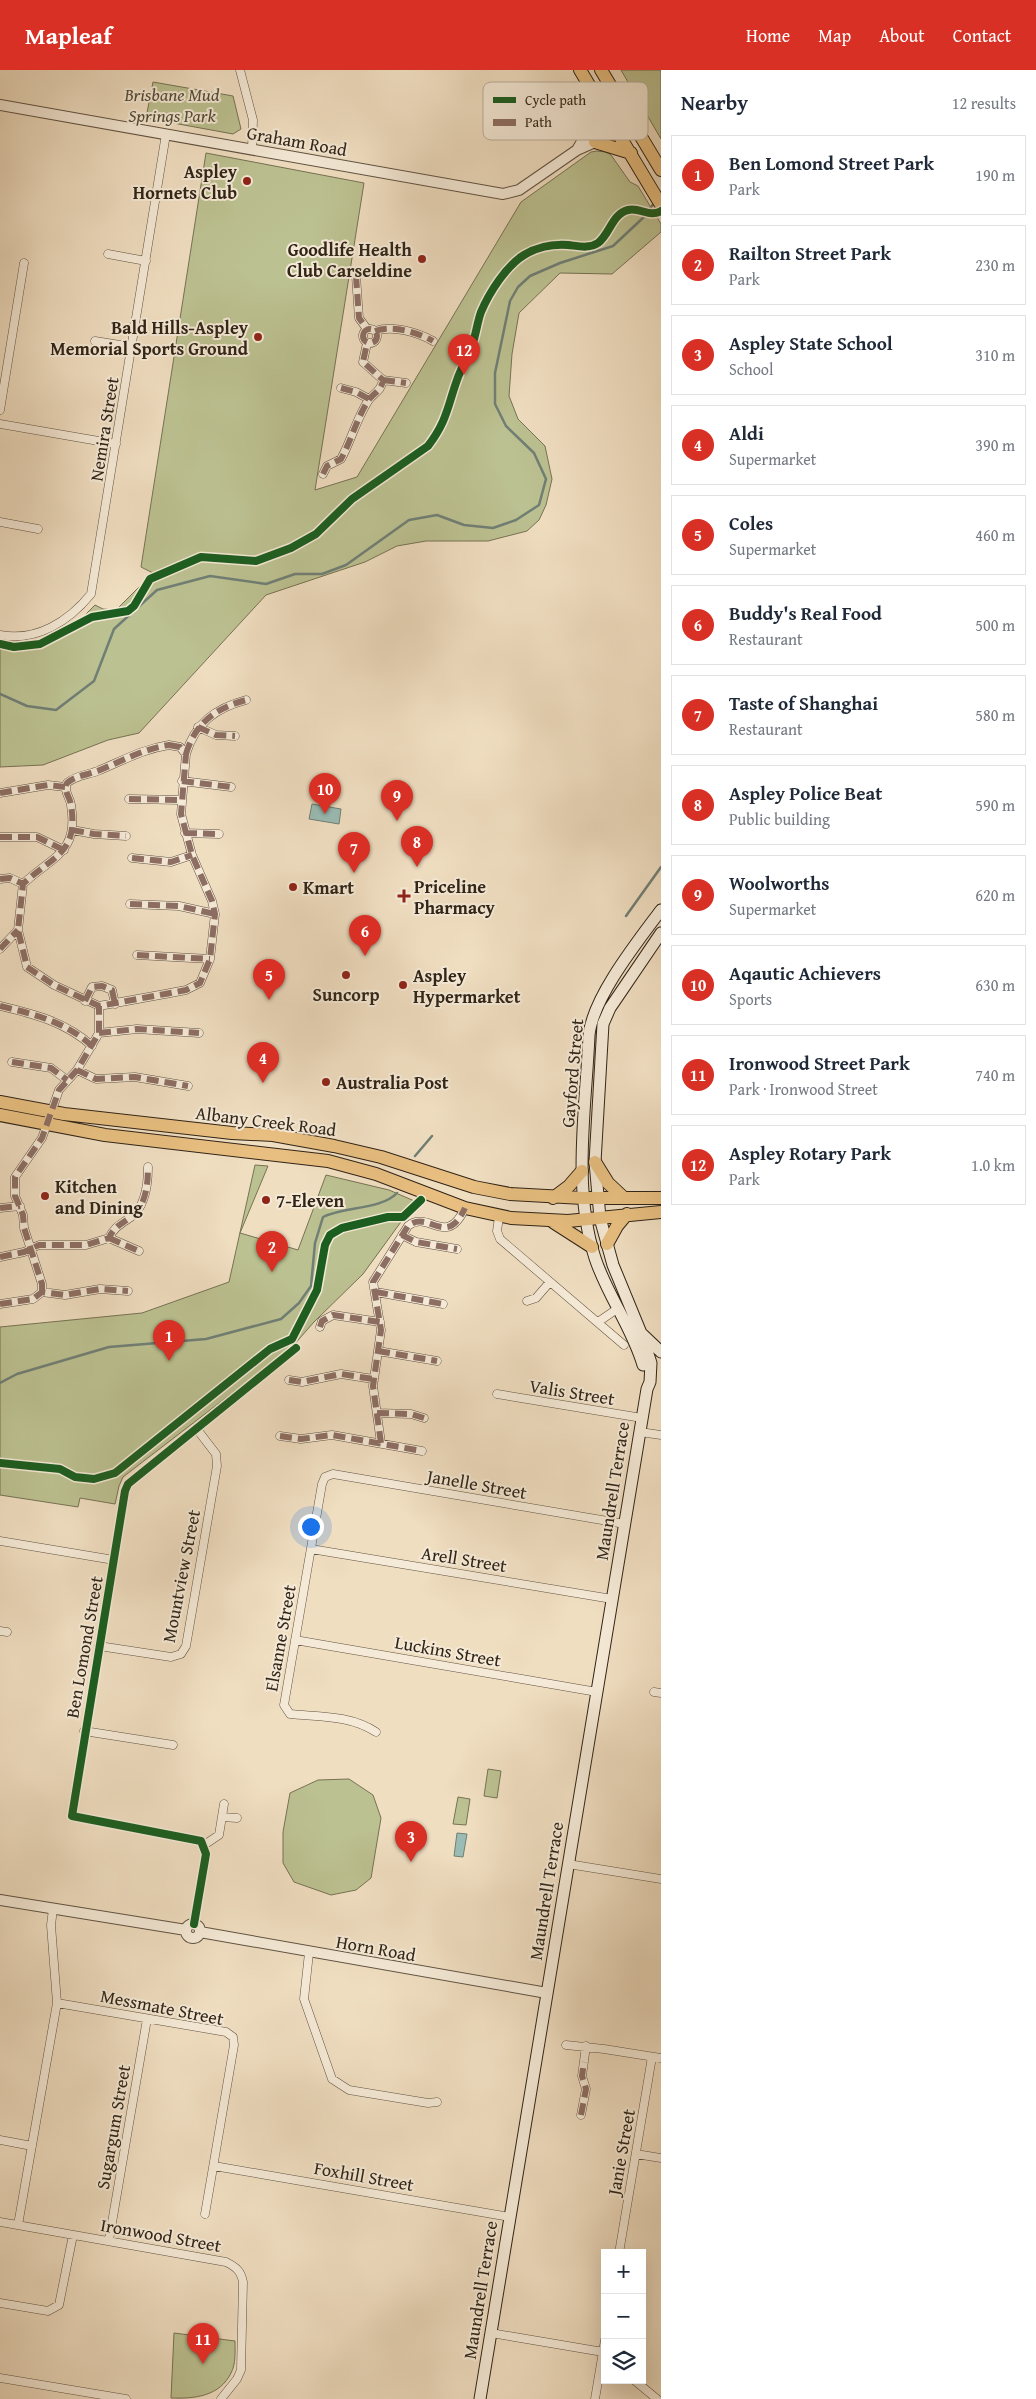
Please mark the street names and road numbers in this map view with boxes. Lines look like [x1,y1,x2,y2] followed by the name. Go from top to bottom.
[245,119,350,163] street label: Graham Road
[82,374,126,483] street label: Nemira Street
[554,1017,590,1129] street label: Gayford Street
[194,1099,338,1143] street label: Albany Creek Road
[527,1372,617,1412] street label: Valis Street
[588,1420,636,1562] street label: Maundrell Terrace
[423,1462,530,1506] street label: Janelle Street
[155,1507,207,1645] street label: Mountview Street
[419,1539,509,1579] street label: Arell Street
[58,1573,110,1720] street label: Ben Lomond Street
[257,1582,303,1694] street label: Elsanne Street
[393,1628,504,1674] street label: Luckins Street
[522,1820,570,1962] street label: Maundrell Terrace
[334,1928,418,1968] street label: Horn Road
[98,1982,227,2032] street label: Messmate Street
[89,2062,137,2192] street label: Sugargum Street
[600,2106,642,2199] street label: Janie Street
[312,2154,417,2198] street label: Foxhill Street
[99,2211,224,2259] street label: Ironwood Street
[456,2219,504,2361] street label: Maundrell Terrace

